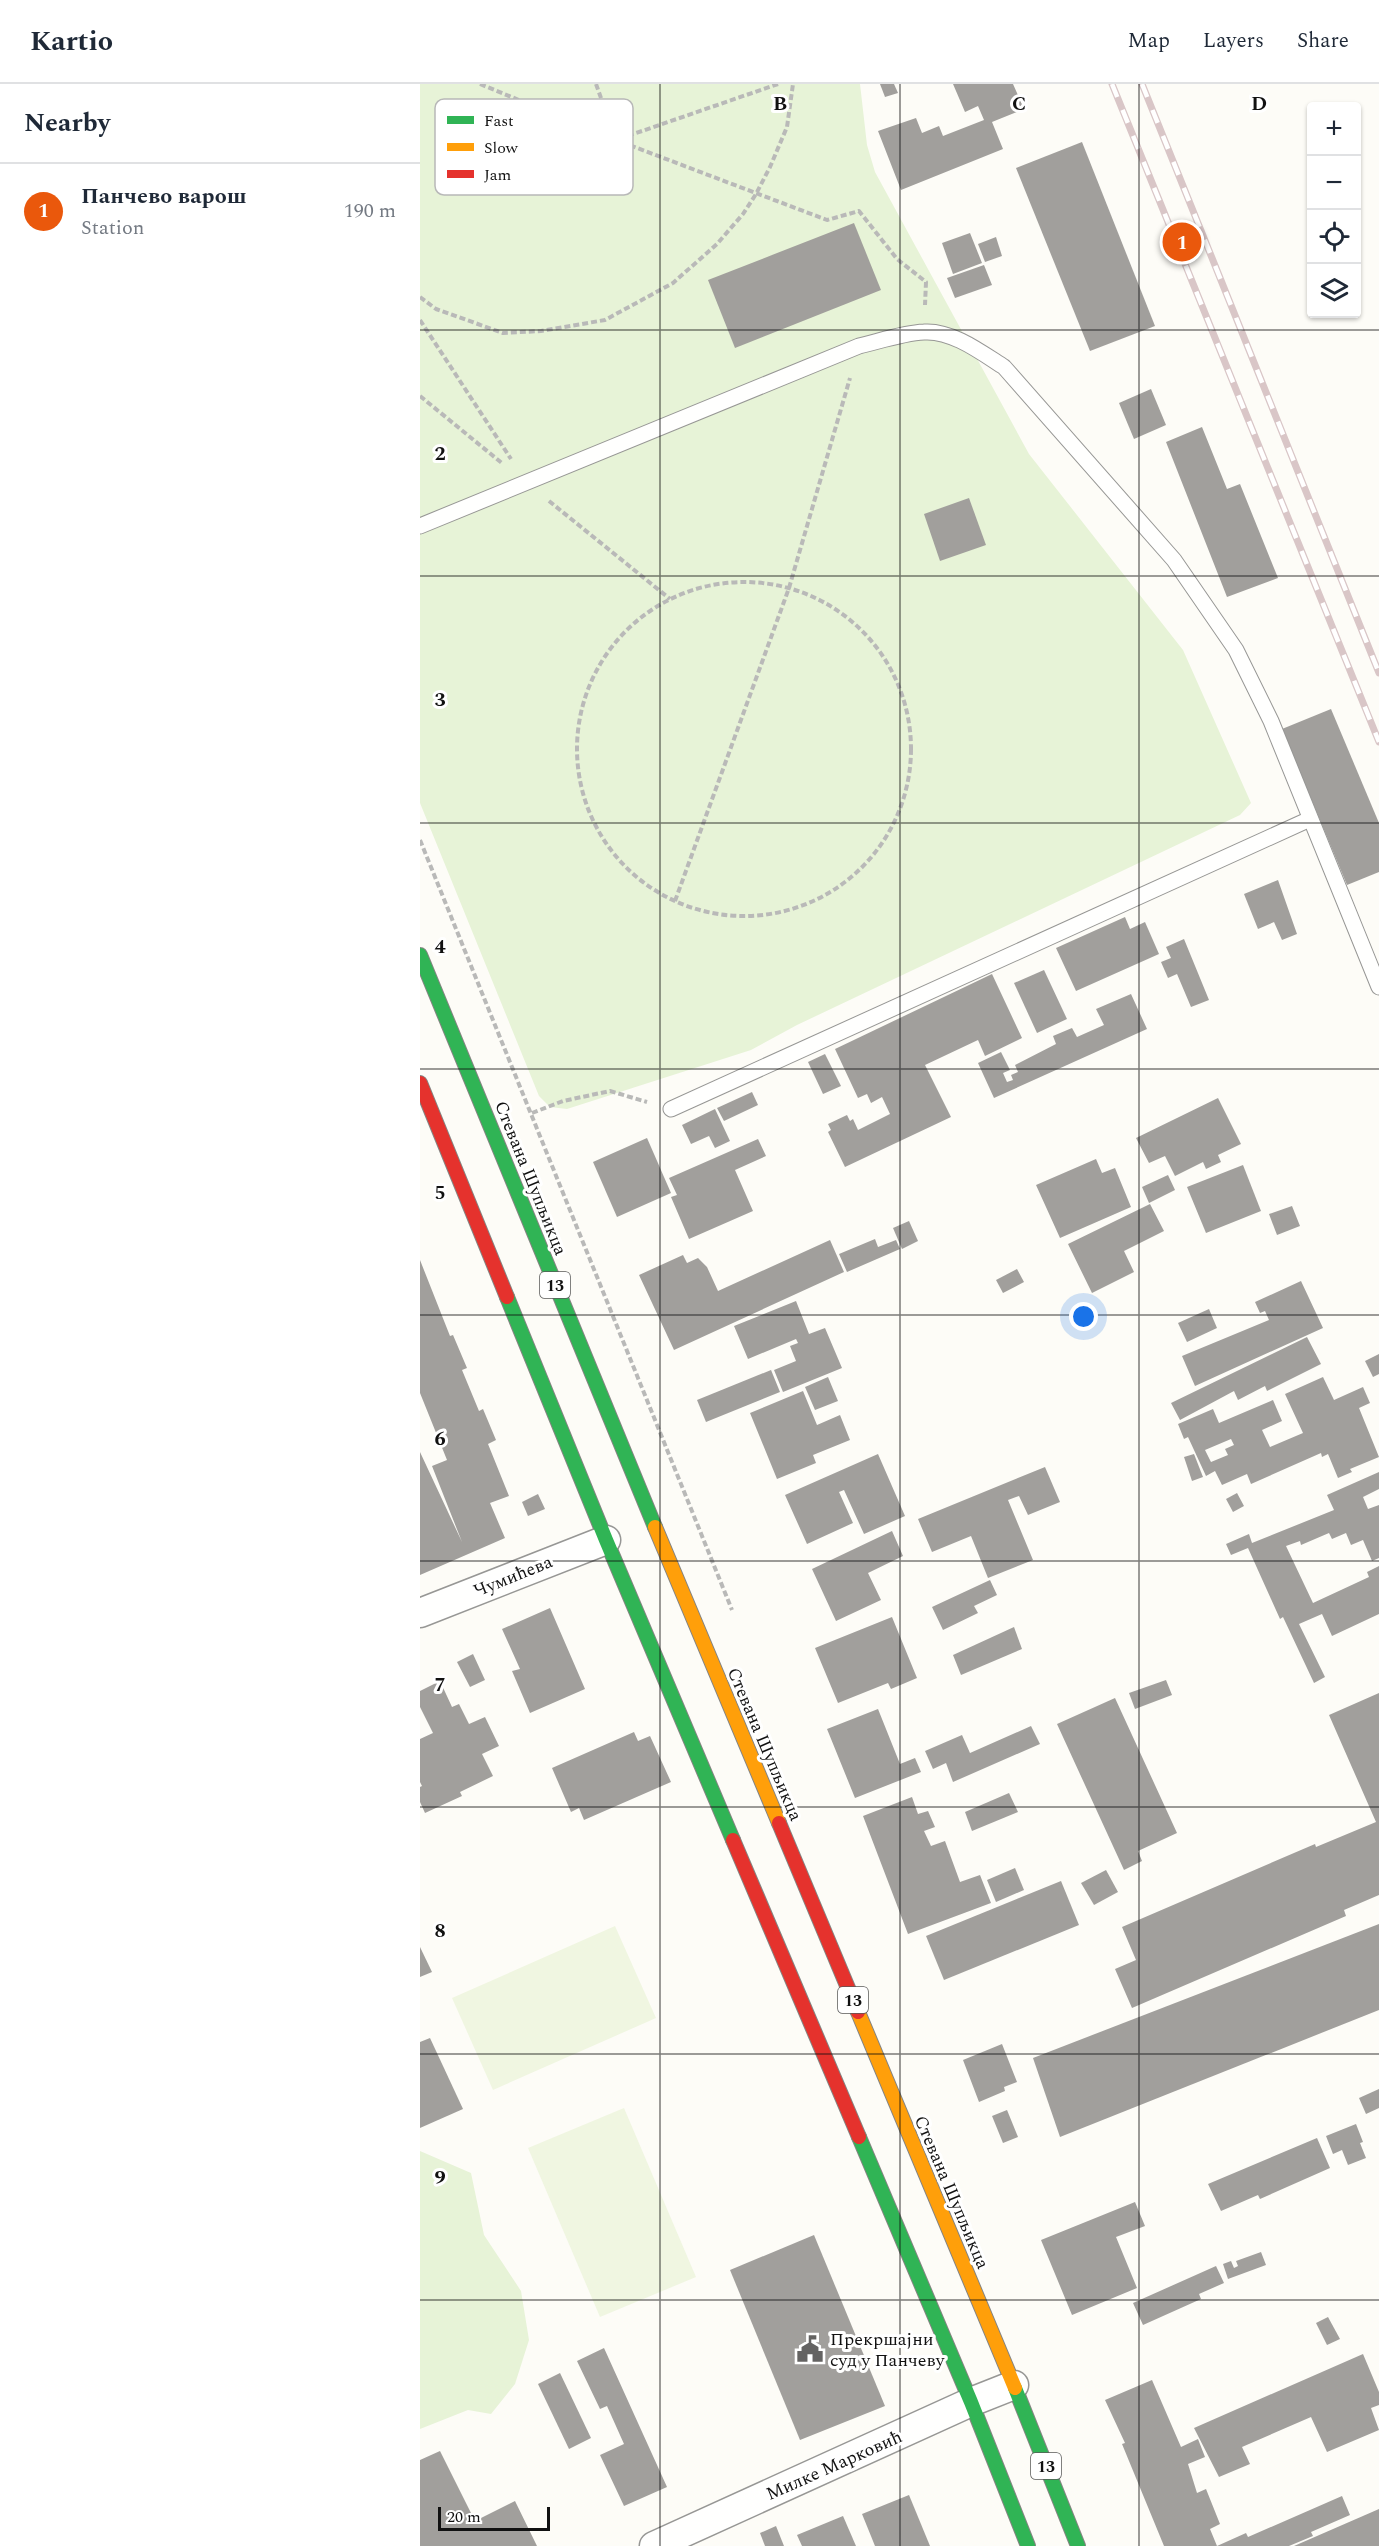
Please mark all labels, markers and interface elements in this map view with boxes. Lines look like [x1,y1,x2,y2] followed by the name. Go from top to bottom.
[30,20,113,63] text: Kartio
[1128,25,1170,57] text: Map
[1203,25,1264,57] text: Layers
[1297,25,1349,57] text: Share
[773,89,787,119] text: B
[1012,89,1026,119] text: C
[1251,89,1267,119] text: D
[435,99,633,195] legend
[1307,102,1361,318] map controls
[1307,102,1361,156] button: +
[24,103,110,143] text: Nearby
[484,109,514,133] text: Fast
[484,136,519,160] text: Slow
[1307,156,1361,210] button: −
[484,163,512,187] text: Jam
[81,180,247,213] text: Панчево варош
[38,196,49,226] text: 1
[344,196,396,226] text: 190 m
[1307,210,1361,264] button: locate
[81,213,144,243] text: Station
[1162,220,1202,264] pin: 1
[1307,264,1361,318] button: layers
[434,439,446,469] text: 2
[434,685,446,715] text: 3
[434,932,446,962] text: 4
[487,1097,574,1260] street label: Стевана Шупљикца
[434,1178,446,1208] text: 5
[540,1272,570,1298] road number: 13
[1069,1302,1098,1331] your location
[434,1424,446,1454] text: 6
[470,1548,557,1605] street label: Чумићева
[720,1663,809,1825] street label: Стевана Шупљикца
[434,1670,446,1700] text: 7
[434,1916,446,1946] text: 8
[838,1987,868,2013] road number: 13
[907,2111,996,2273] street label: Стевана Шупљикца
[434,2163,446,2193] text: 9
[830,2326,946,2374] place label: Прекршајни суд у Панчеву
[795,2334,825,2364] public building icon: Прекршајни суд у Панчеву
[762,2423,907,2508] street label: Милке Марковић
[1031,2453,1061,2479] road number: 13
[438,2504,550,2532] scale bar
[447,2505,481,2529] text: 20 m

